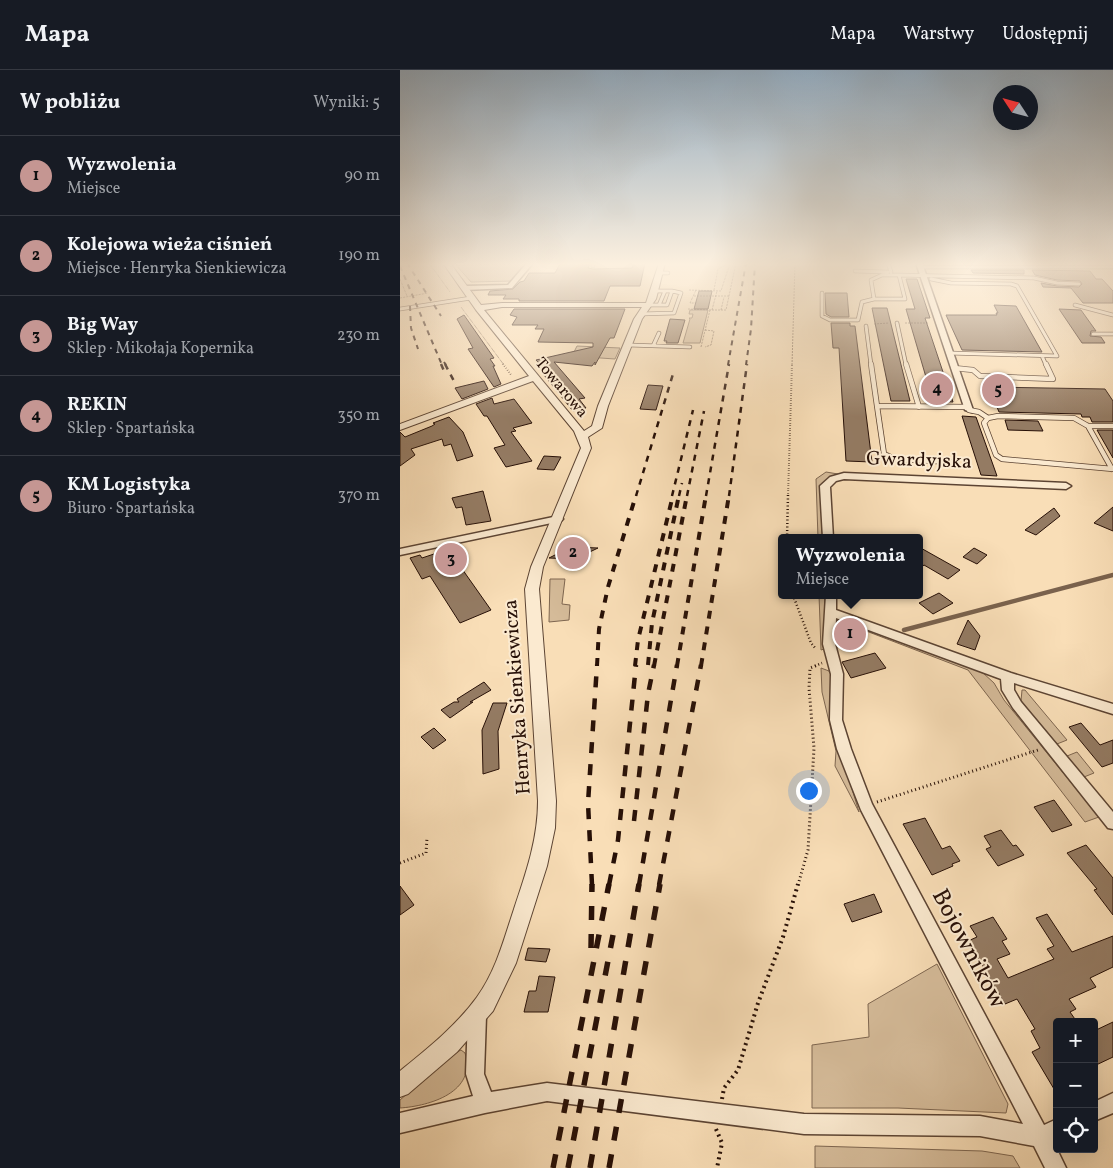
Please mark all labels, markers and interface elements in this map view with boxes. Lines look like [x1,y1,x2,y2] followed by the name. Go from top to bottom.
[25,18,90,52] text: Mapa
[830,22,875,47] text: Mapa
[903,22,974,47] text: Warstwy
[1002,22,1088,47] text: Udostępnij
[993,85,1038,130] north arrow
[20,88,120,117] text: W pobliżu
[313,92,380,114] text: Wyniki: 5
[67,152,177,178] text: Wyzwolenia
[33,165,39,187] text: 1
[344,165,380,187] text: 90 m
[67,178,120,200] text: Miejsce
[67,232,272,258] text: Kolejowa wieża ciśnień
[32,245,40,267] text: 2
[338,245,380,267] text: 190 m
[67,258,286,280] text: Miejsce · Henryka Sienkiewicza
[67,312,138,338] text: Big Way
[32,325,40,347] text: 3
[337,325,380,347] text: 230 m
[67,338,254,360] text: Sklep · Mikołaja Kopernika
[529,353,593,423] street label: Towarowa
[921,370,953,408] pin: 4
[982,371,1014,409] pin: 5
[67,392,127,418] text: REKIN
[31,405,41,427] text: 4
[337,405,380,427] text: 350 m
[67,418,195,440] text: Sklep · Spartańska
[866,445,972,477] street label: Gwardyjska
[67,472,191,498] text: KM Logistyka
[32,485,40,507] text: 5
[338,485,380,507] text: 370 m
[67,498,195,520] text: Biuro · Spartańska
[557,534,589,572] pin: 2
[778,534,923,599] popup
[435,540,467,578] pin: 3
[796,543,905,569] text: Wyzwolenia
[796,569,849,591] text: Miejsce
[497,598,539,796] street label: Henryka Sienkiewicza
[834,615,866,653] pin: 1
[796,778,822,804] your location
[922,883,1014,1015] street label: Bojowników
[1053,1018,1098,1153] map controls
[1053,1018,1098,1063] button: +
[1053,1063,1098,1108] button: −
[1053,1108,1098,1153] button: locate

